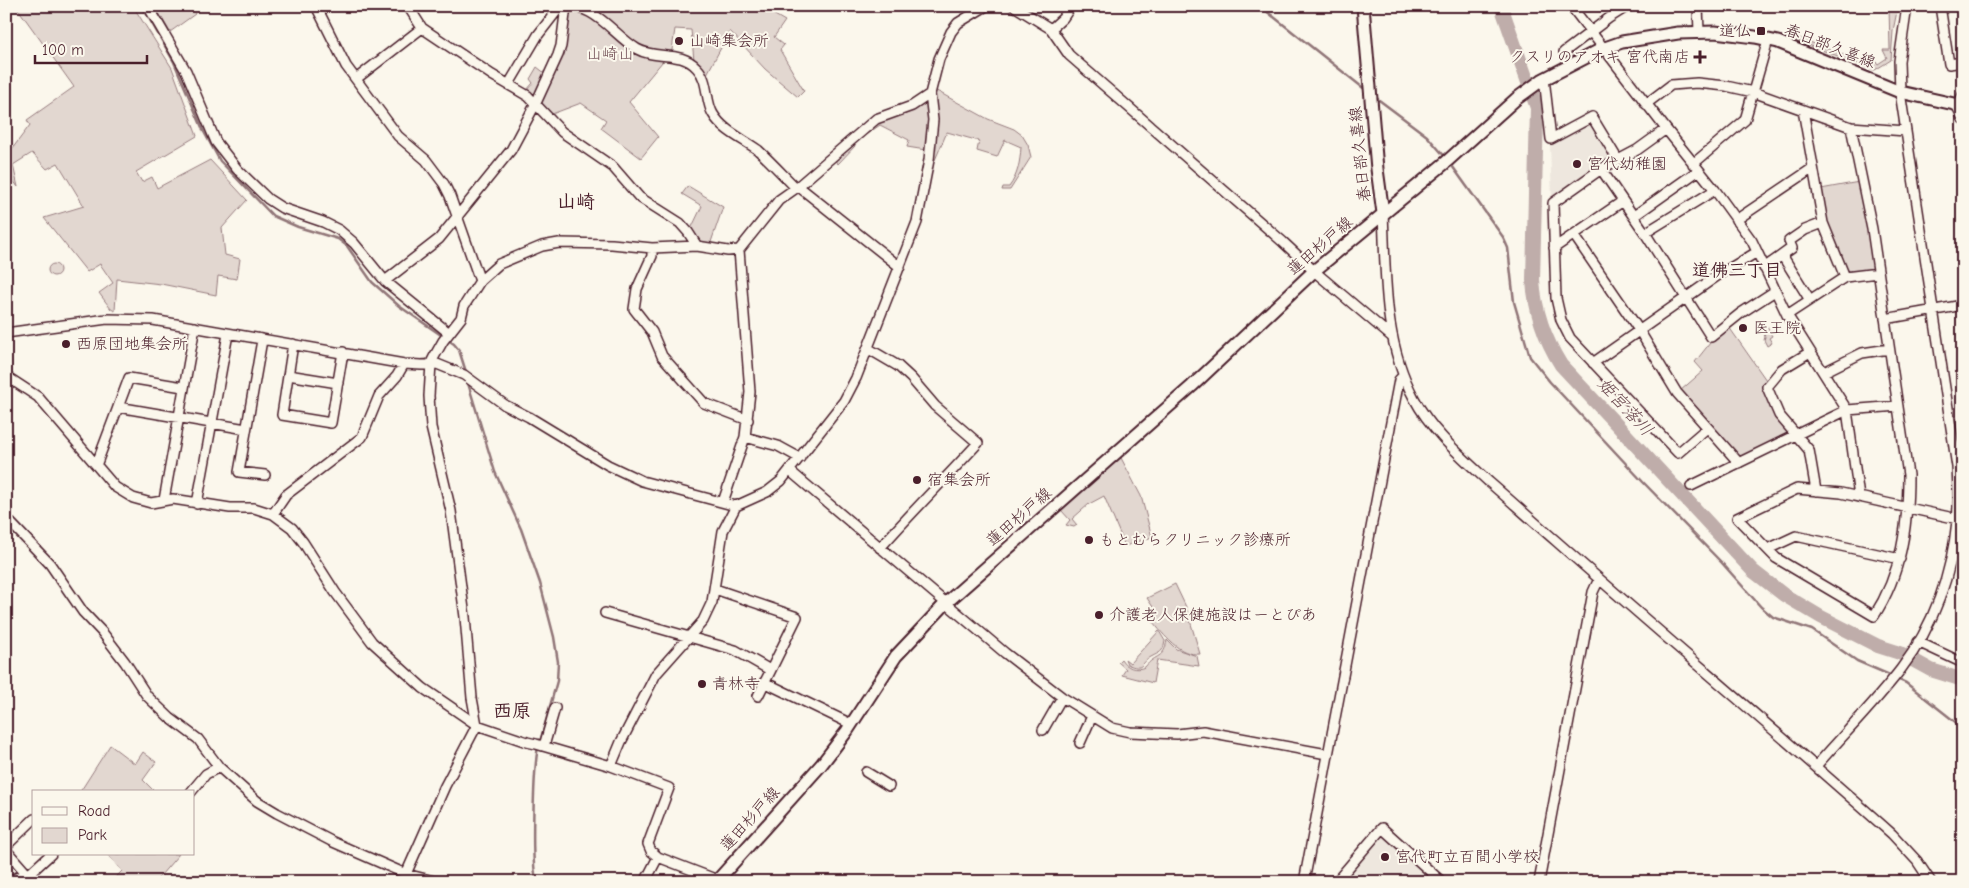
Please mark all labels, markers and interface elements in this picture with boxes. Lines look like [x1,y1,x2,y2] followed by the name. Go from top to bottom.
[1782,20,1878,72] street label: 春日部久喜線
[1719,22,1751,40] place label: 道仏
[1755,25,1767,37] marker: 道仏
[35,32,148,64] scale bar
[689,32,769,50] place label: 山崎集会所
[673,35,685,47] marker: 山崎集会所
[42,41,84,59] text: 100 m
[586,45,634,63] park label: 山崎山
[1509,48,1690,66] place label: クスリのアオキ 宮代南店
[1694,51,1706,63] marker: クスリのアオキ 宮代南店
[1346,105,1374,203] street label: 春日部久喜線
[1587,155,1667,173] place label: 宮代幼稚園
[1571,158,1583,170] marker: 宮代幼稚園
[557,191,595,213] district label: 山崎
[1284,213,1356,279] street label: 蓮田杉戸線
[1692,260,1782,281] district label: 道佛三丁目
[1753,319,1801,337] place label: 医王院
[1737,322,1749,334] marker: 医王院
[76,335,188,353] place label: 西原団地集会所
[60,338,72,350] marker: 西原団地集会所
[1593,374,1657,440] water label: 姫宮落川
[927,471,991,489] place label: 宿集会所
[911,474,923,486] marker: 宿集会所
[983,484,1055,550] street label: 蓮田杉戸線
[1099,531,1291,549] place label: もとむらクリニック診療所
[1083,534,1095,546] marker: もとむらクリニック診療所
[1109,606,1317,624] place label: 介護老人保健施設はーとぴあ
[1093,609,1105,621] marker: 介護老人保健施設はーとぴあ
[712,675,760,693] place label: 青林寺
[696,678,708,690] marker: 青林寺
[493,700,531,722] district label: 西原
[717,783,783,855] street label: 蓮田杉戸線
[32,790,195,856] legend
[78,802,110,820] text: Road
[78,826,107,844] text: Park
[1395,848,1539,866] place label: 宮代町立百間小学校
[1379,851,1391,863] marker: 宮代町立百間小学校

